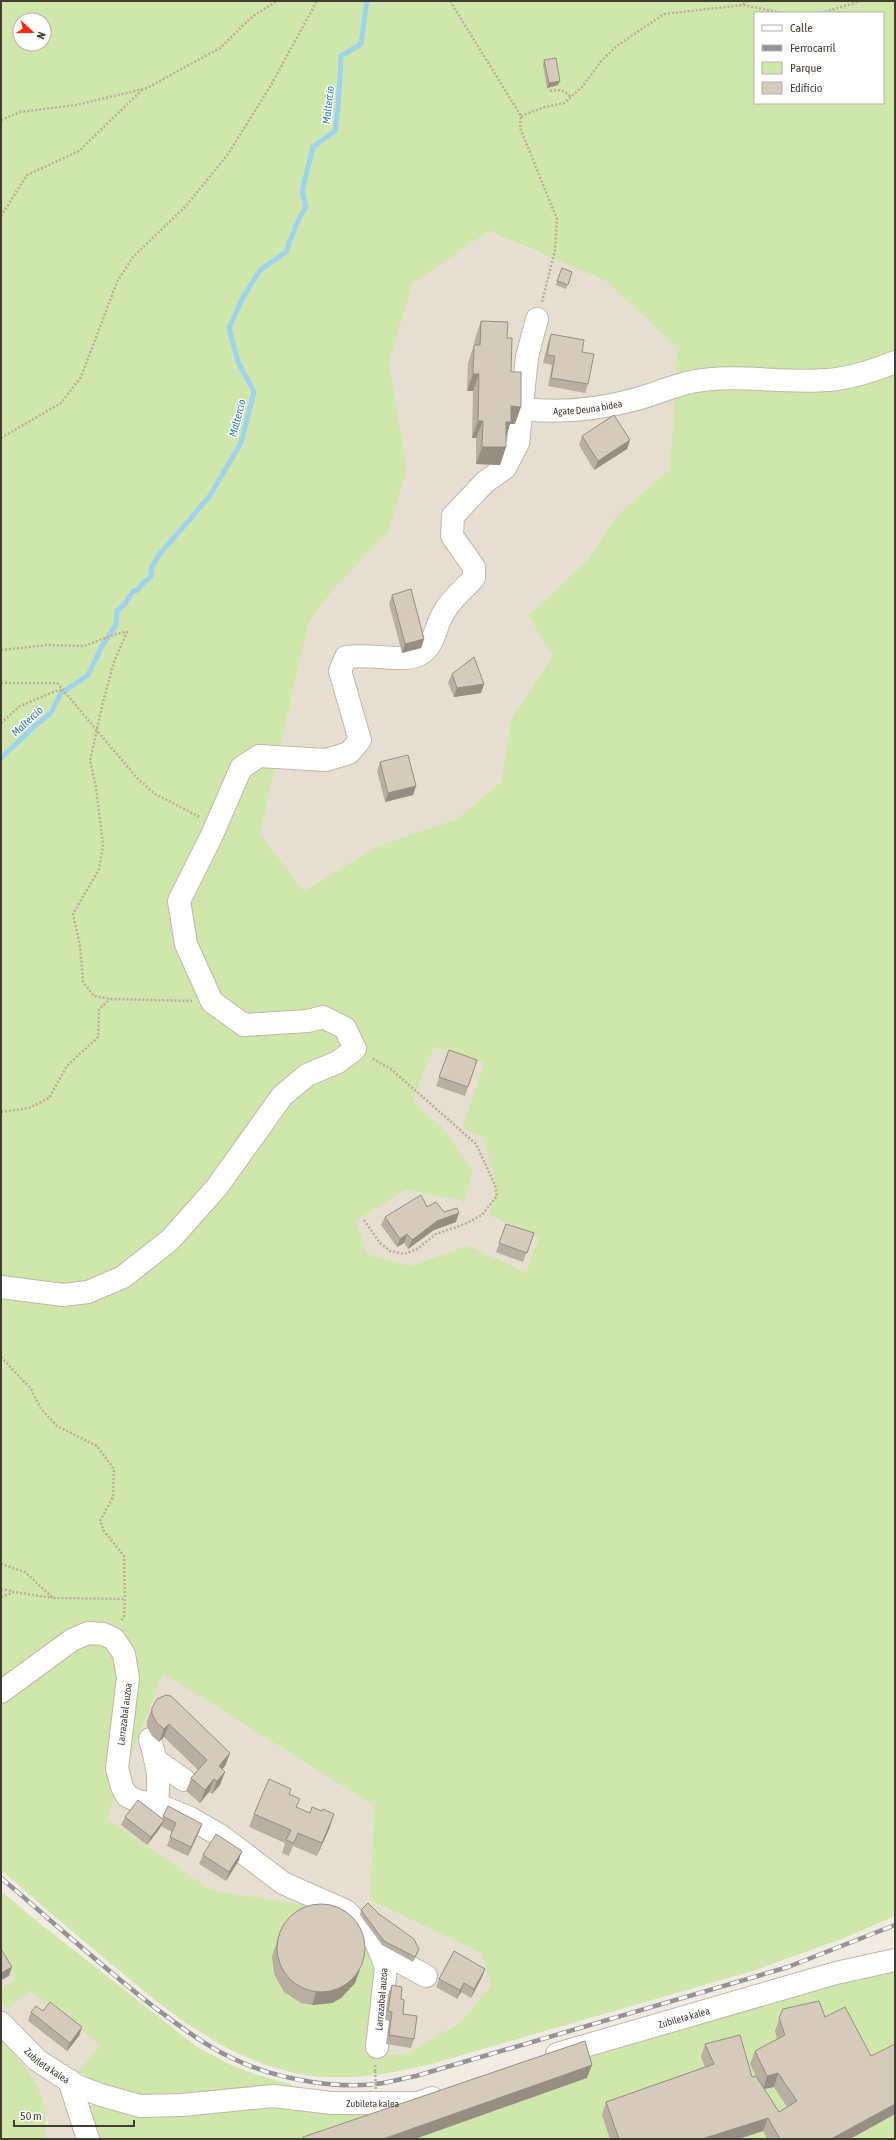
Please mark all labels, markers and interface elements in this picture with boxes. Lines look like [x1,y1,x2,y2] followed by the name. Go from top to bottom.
[12,12,52,52] north arrow
[754,12,884,104] legend
[790,21,813,35] text: Calle
[35,30,48,41] text: N
[790,41,837,55] text: Ferrocarril
[790,61,822,75] text: Parque
[790,81,823,95] text: Edificio
[320,85,336,125] water label: Maltercio
[226,398,248,438] water label: Maltercio
[553,398,624,417] street label: Agate Deuna bidea
[9,704,45,738] water label: Maltercio
[115,1682,134,1746] street label: Larrazabal auzoa
[373,1967,390,2031] street label: Larrazabal auzoa
[657,2005,711,2030] street label: Zubileta kalea
[22,2046,72,2086] street label: Zubileta kalea
[346,2098,400,2109] street label: Zubileta kalea
[14,2102,134,2128] scale bar
[20,2109,42,2123] text: 50 m

